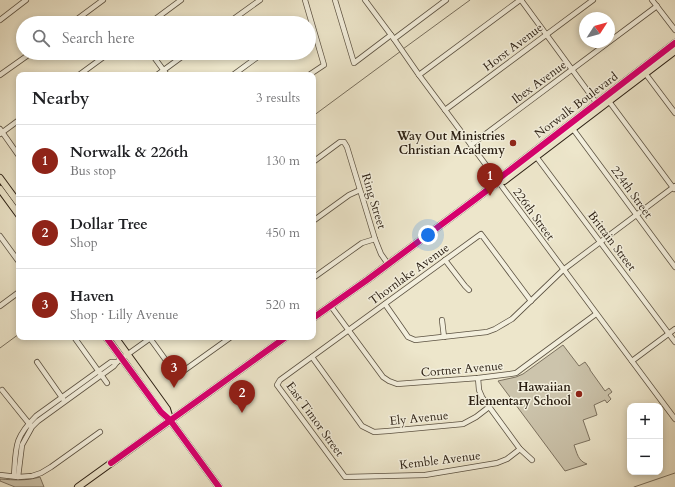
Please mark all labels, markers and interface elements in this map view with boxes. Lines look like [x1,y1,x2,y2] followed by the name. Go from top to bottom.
[579,12,615,48] north arrow
[16,16,316,60] search box
[480,19,546,75] street label: Horst Avenue
[30,27,52,49] icon: search
[62,28,135,48] text: Search here
[508,57,570,107] street label: Ibex Avenue
[531,68,621,142] street label: Norwalk Boulevard
[32,87,89,110] text: Nearby
[256,89,300,107] text: 3 results
[396,128,505,158] place label: Way Out Ministries Christian Academy
[508,138,518,148] marker: Way Out Ministries Christian Academy
[70,142,188,162] text: Norwalk & 226th
[42,152,48,170] text: 1
[266,152,300,170] text: 130 m
[70,162,116,180] text: Bus stop
[477,163,503,196] pin: 1
[608,163,656,222] street label: 224th Street
[358,171,390,231] street label: Ring Street
[510,185,558,244] street label: 226th Street
[584,208,640,274] street label: Brittain Street
[70,214,148,234] text: Dollar Tree
[42,224,48,242] text: 2
[266,224,300,242] text: 450 m
[418,225,438,245] your location
[70,234,98,252] text: Shop
[366,240,452,308] street label: Thornlake Avenue
[70,286,114,306] text: Haven
[42,296,48,314] text: 3
[266,296,300,314] text: 520 m
[70,306,179,324] text: Shop · Lilly Avenue
[161,355,187,388] pin: 3
[420,357,504,381] street label: Cortner Avenue
[282,378,348,460] street label: East Timor Street
[468,379,571,409] place label: Hawaiian Elementary School
[229,380,255,413] pin: 2
[574,389,584,399] marker: Hawaiian Elementary School
[627,403,663,475] map controls
[627,403,663,439] button: +
[389,407,449,429] street label: Ely Avenue
[627,439,663,475] button: −
[399,447,481,473] street label: Kemble Avenue

